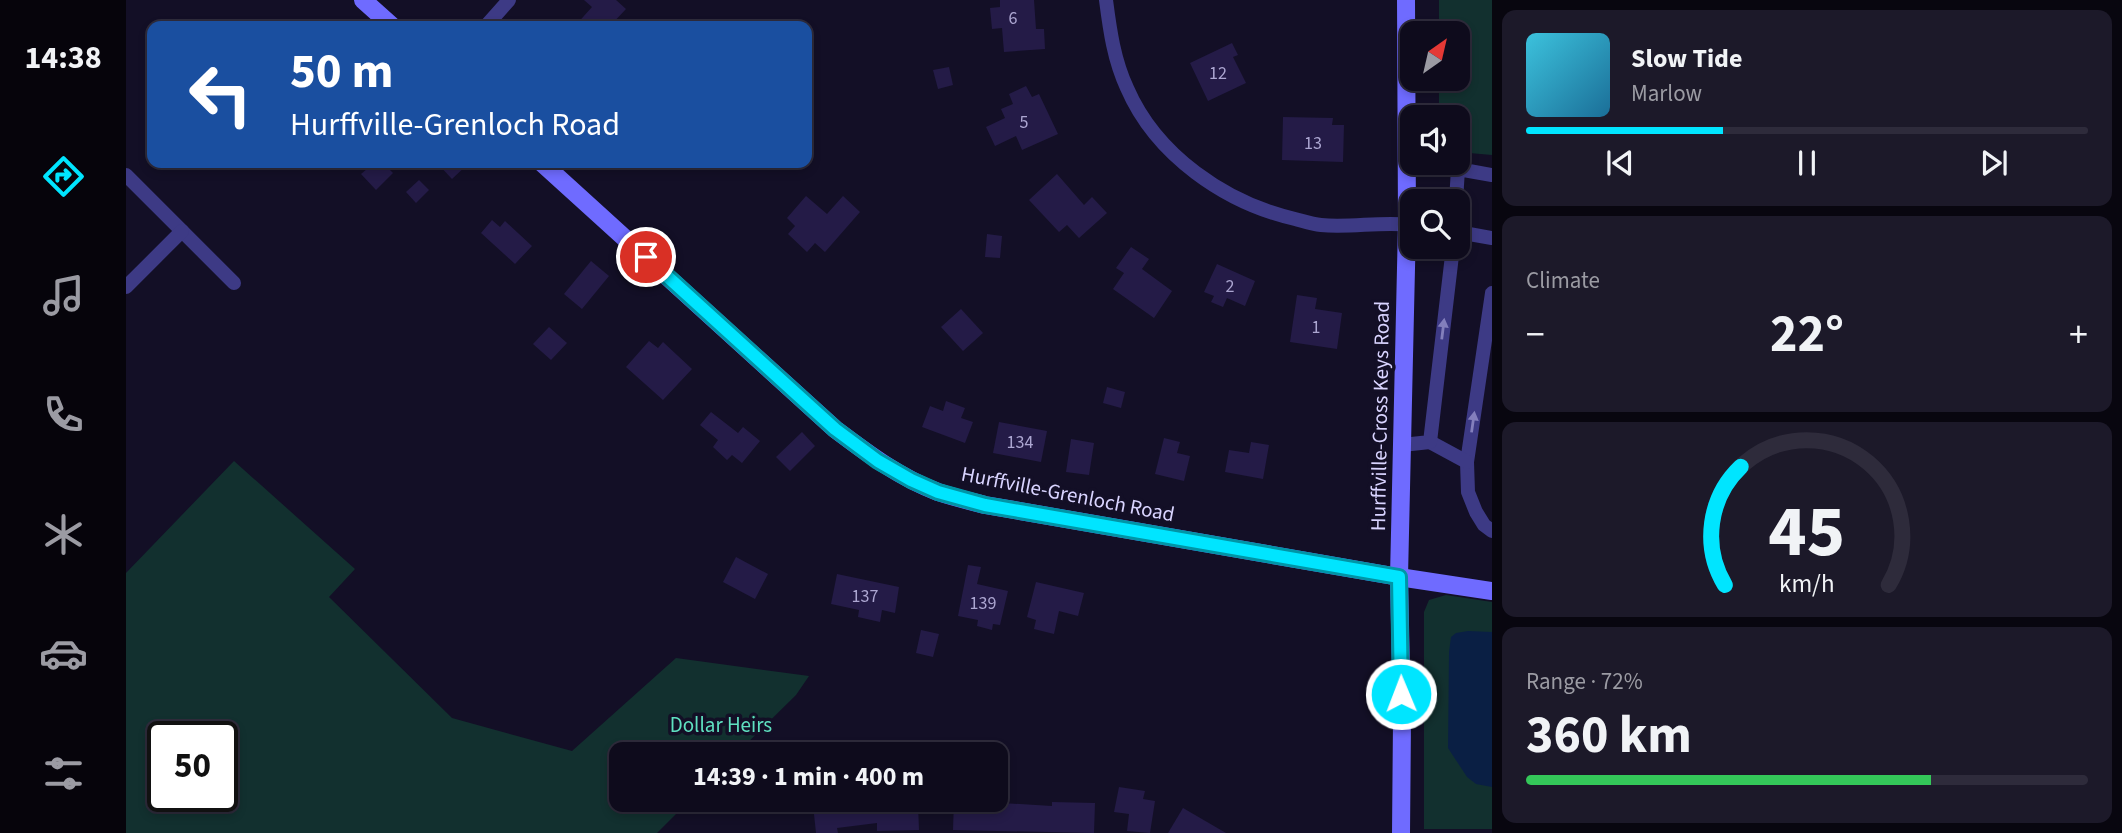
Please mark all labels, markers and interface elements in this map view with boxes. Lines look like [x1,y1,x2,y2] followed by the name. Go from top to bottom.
[1009,6,1018,31] house number: 6
[1400,21,1470,91] north arrow
[1400,21,1470,259] map controls
[24,35,102,81] text: 14:38
[290,37,394,107] text: 50 m
[1631,40,1742,77] text: Slow Tide
[175,49,266,140] icon: left
[1209,61,1227,86] house number: 12
[1631,77,1702,110] text: Marlow
[290,102,620,148] text: Hurffville-Grenloch Road
[1400,105,1470,175] button: sound
[1020,110,1029,135] house number: 5
[1304,131,1322,156] house number: 13
[1601,144,1639,182] icon: previous
[1788,144,1826,182] icon: pause
[1975,144,2013,182] icon: next
[39,152,88,201] icon: directions
[1400,189,1470,259] button: search
[616,227,676,287] pin
[627,238,665,276] icon: arrive
[1526,264,1600,297] text: Climate
[39,271,88,320] icon: music
[1226,274,1235,299] house number: 2
[1770,298,1844,372] text: 22°
[1363,301,1397,531] street label: Hurffville-Cross Keys Road
[1526,308,1545,362] text: −
[2069,308,2088,362] text: +
[1312,315,1320,340] house number: 1
[1438,317,1449,339] one-way arrow
[39,390,88,439] icon: phone
[1468,411,1479,433] one-way arrow
[1007,430,1033,455] house number: 134
[959,459,1177,529] street label: Hurffville-Grenloch Road
[1769,481,1845,585] text: 45
[39,510,88,559] icon: climate
[1779,566,1835,602] text: km/h
[852,584,878,609] house number: 137
[970,591,996,616] house number: 139
[39,629,88,678] icon: car
[1364,657,1438,731] position arrow
[1526,665,1643,698] text: Range · 72%
[1526,699,1692,773] text: 360 km
[670,710,772,740] park label: Dollar Heirs
[147,721,238,812] speed limit sign: 50
[39,749,88,798] icon: filters
[693,758,924,795] text: 14:39 · 1 min · 400 m

